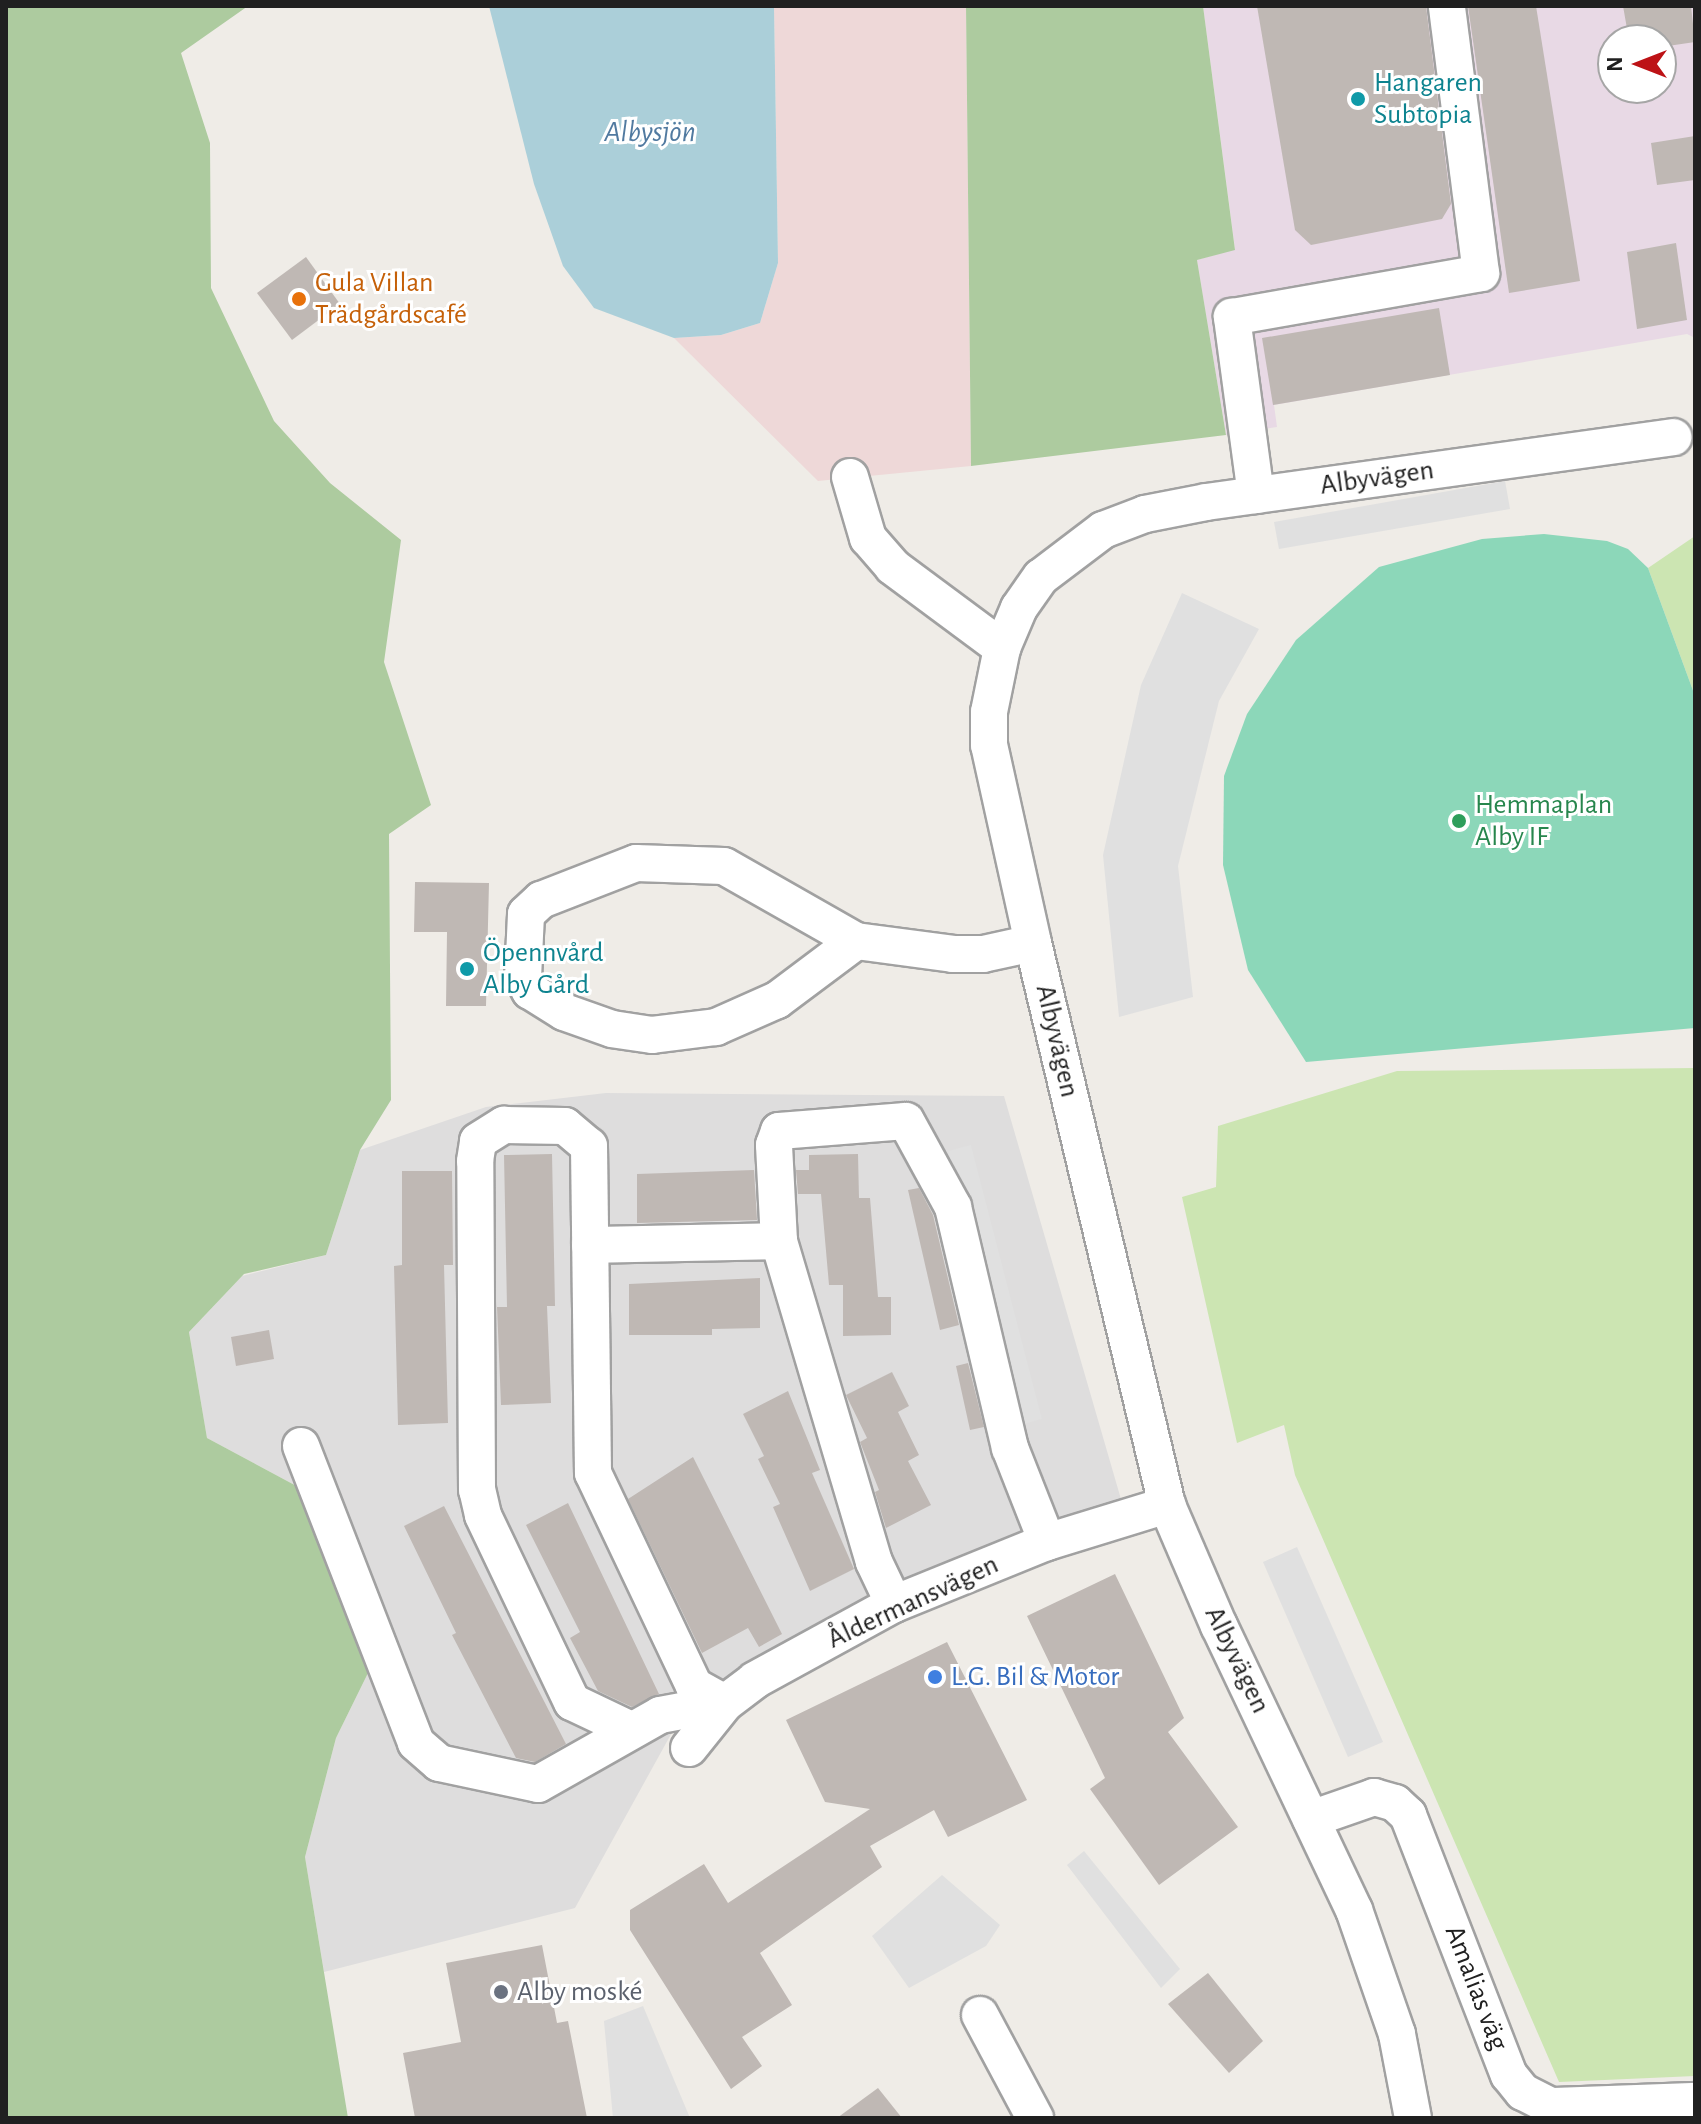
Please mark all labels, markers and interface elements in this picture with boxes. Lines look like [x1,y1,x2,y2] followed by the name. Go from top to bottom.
[1597,24,1677,104] north arrow
[1604,56,1626,72] text: N
[1374,66,1482,132] place label: Hangaren Subtopia
[1349,90,1367,108] marker: Hangaren Subtopia
[604,114,696,150] water label: Albysjön
[315,266,467,332] place label: Gula Villan Trädgårdscafé
[290,290,308,308] marker: Gula Villan Trädgårdscafé
[1318,453,1436,503] street label: Albyvägen
[1475,788,1612,854] place label: Hemmaplan Alby IF
[1450,812,1468,830] marker: Hemmaplan Alby IF
[483,936,604,1002] place label: Öpennvård Alby Gård
[458,960,476,978] marker: Öpennvård Alby Gård
[1028,981,1086,1101] street label: Albyvägen
[822,1548,1004,1656] street label: Åldermansvägen
[1197,1601,1277,1719] street label: Albyvägen
[951,1660,1119,1694] place label: L.G. Bil & Motor
[926,1668,944,1686] marker: L.G. Bil & Motor
[1437,1921,1515,2055] street label: Amalias väg
[517,1975,642,2009] place label: Alby moské
[492,1983,510,2001] marker: Alby moské

